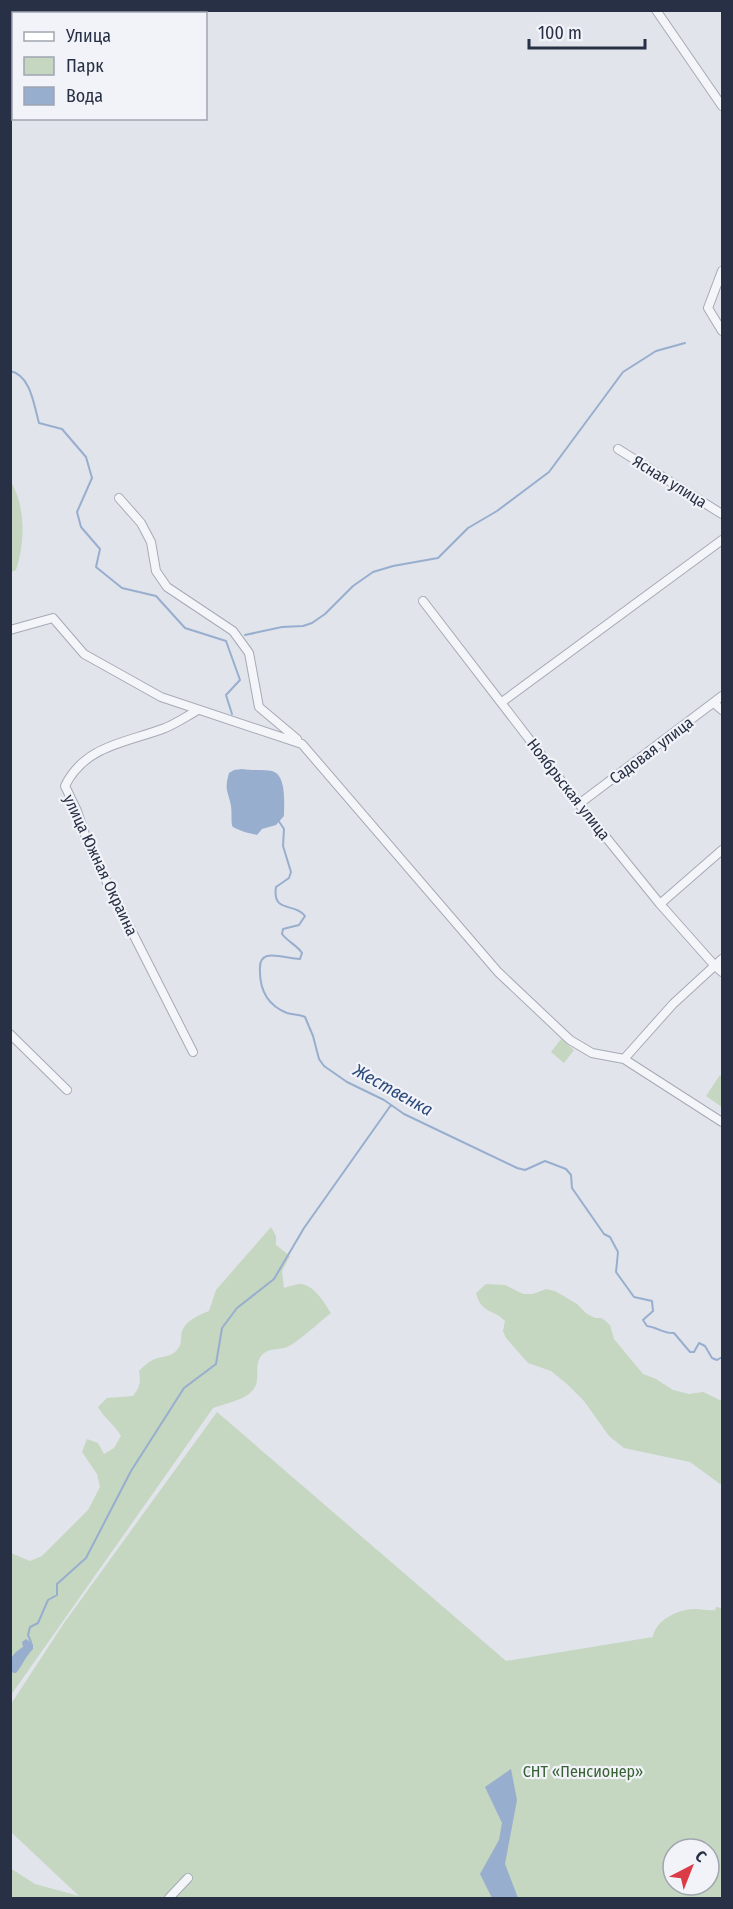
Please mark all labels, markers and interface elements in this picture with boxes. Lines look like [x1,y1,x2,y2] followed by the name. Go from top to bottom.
[12,12,207,120] legend
[529,12,644,50] scale bar
[538,22,582,44] text: 100 m
[65,25,111,47] text: Улица
[66,55,104,77] text: Парк
[66,85,103,107] text: Вода
[629,451,710,512] street label: Ясная улица
[606,713,697,788] street label: Садовая улица
[523,735,614,844] street label: Ноябрьская улица
[59,792,142,939] street label: улица Южная Окраина
[348,1059,437,1121] water label: Жественка
[523,1762,643,1781] park label: СНТ «Пенсионер»
[661,1837,721,1897] north arrow
[691,1846,711,1866] text: С

